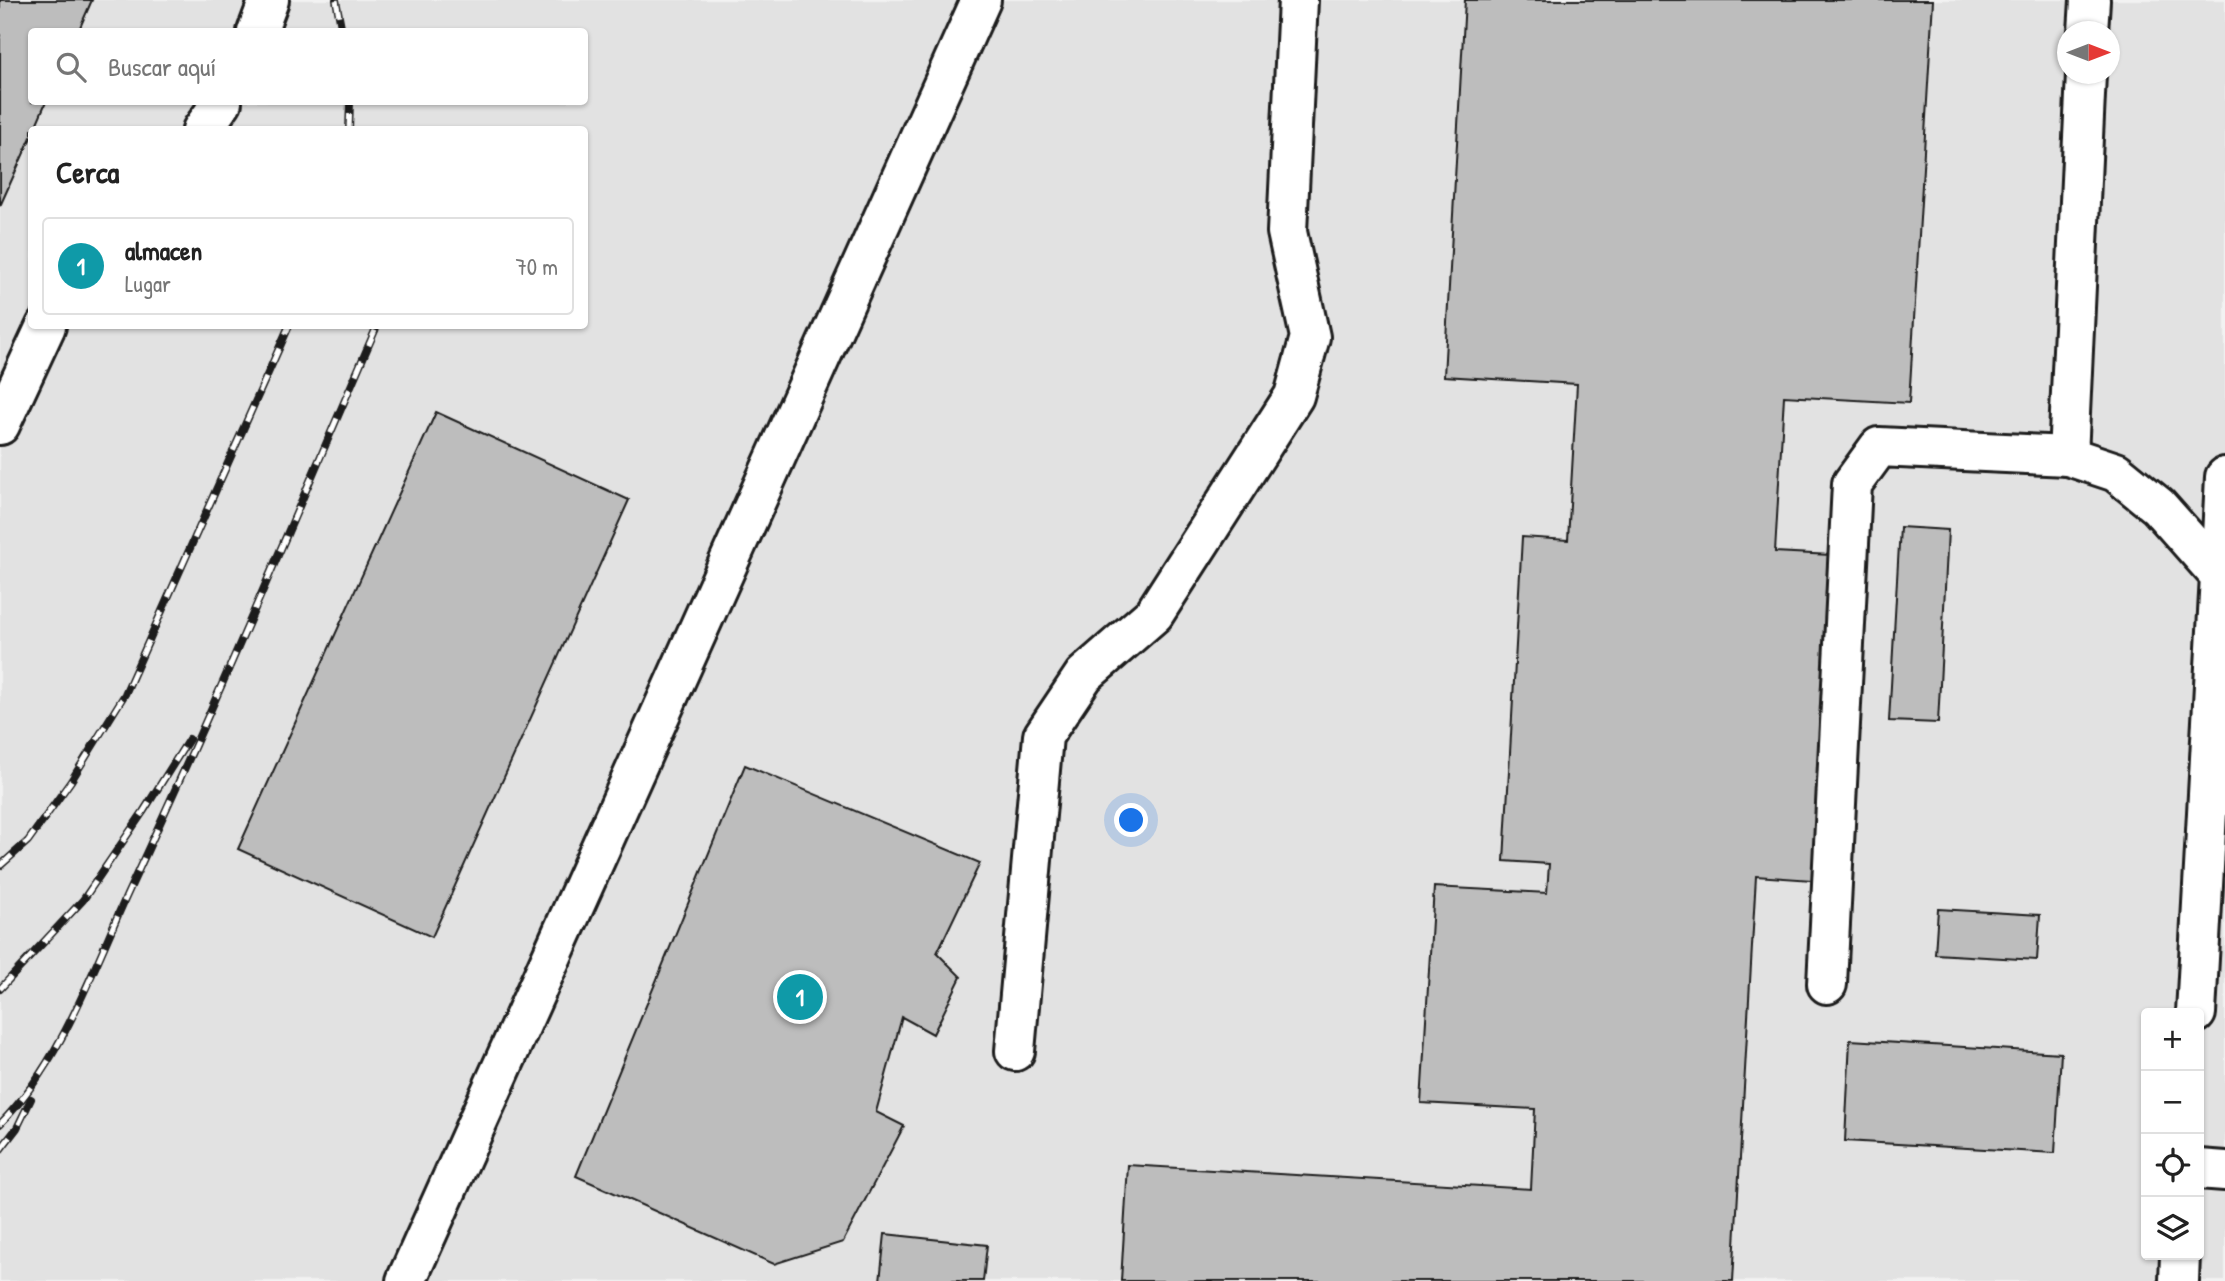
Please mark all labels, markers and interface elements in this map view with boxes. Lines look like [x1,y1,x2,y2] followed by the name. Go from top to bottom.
[2057,21,2120,84] north arrow
[28,28,588,105] search box
[52,48,90,86] icon: search
[108,49,216,84] text: Buscar aquí
[56,152,119,192] text: Cerca
[125,233,202,268] text: almacen
[77,251,85,282] text: 1
[515,251,558,282] text: 70 m
[125,268,171,299] text: Lugar
[1114,803,1148,837] your location
[777,971,823,1023] pin: 1
[2141,1008,2204,1260] map controls
[2141,1008,2204,1071] button: +
[2141,1071,2204,1134] button: −
[2141,1134,2204,1197] button: locate
[2141,1197,2204,1260] button: layers

